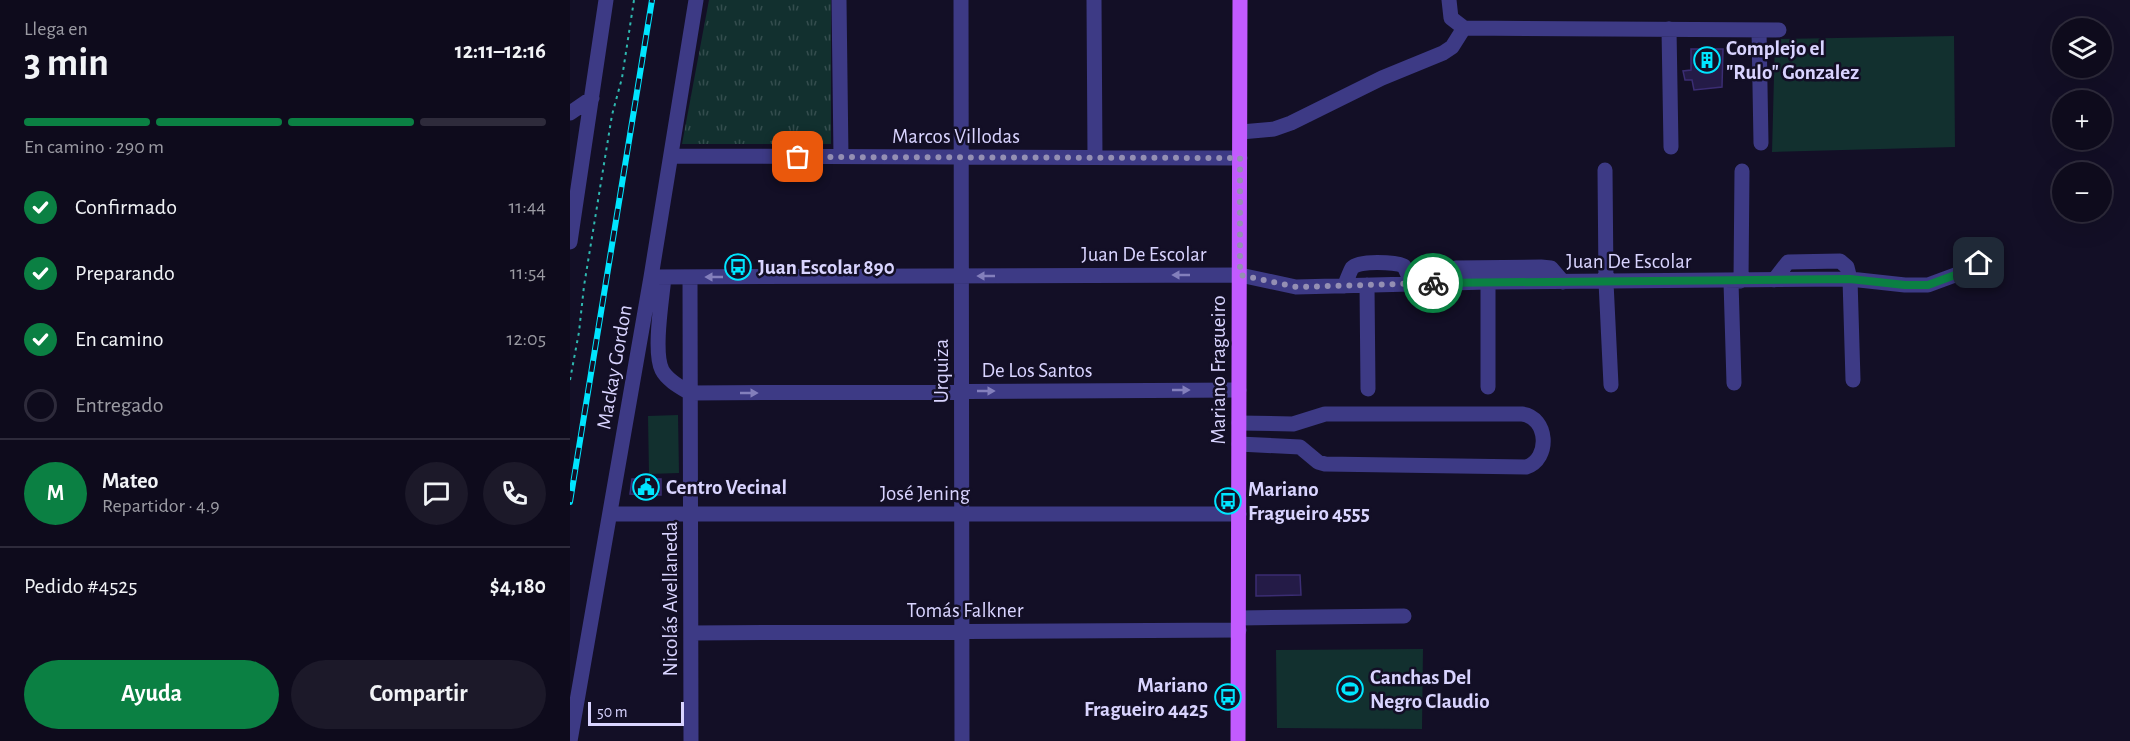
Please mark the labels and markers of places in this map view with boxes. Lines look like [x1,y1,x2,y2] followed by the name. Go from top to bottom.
[1726,38,1859,83] place label: Complejo el "Rulo" Gonzalez
[1692,45,1722,75] building icon: Complejo el "Rulo" Gonzalez
[772,131,823,182] pin
[1953,237,2004,288] pin
[723,252,753,282] bus stop icon: Juan Escolar 890
[758,257,895,278] place label: Juan Escolar 890
[631,472,661,502] public building icon: Centro Vecinal
[666,477,787,498] place label: Centro Vecinal
[1248,479,1370,524] place label: Mariano Fragueiro 4555
[1213,486,1243,516] bus stop icon: Mariano Fragueiro 4555
[1370,667,1490,712] place label: Canchas Del Negro Claudio
[1335,674,1365,704] sports icon: Canchas Del Negro Claudio
[1084,675,1208,720] place label: Mariano Fragueiro 4425
[1213,682,1243,712] bus stop icon: Mariano Fragueiro 4425

